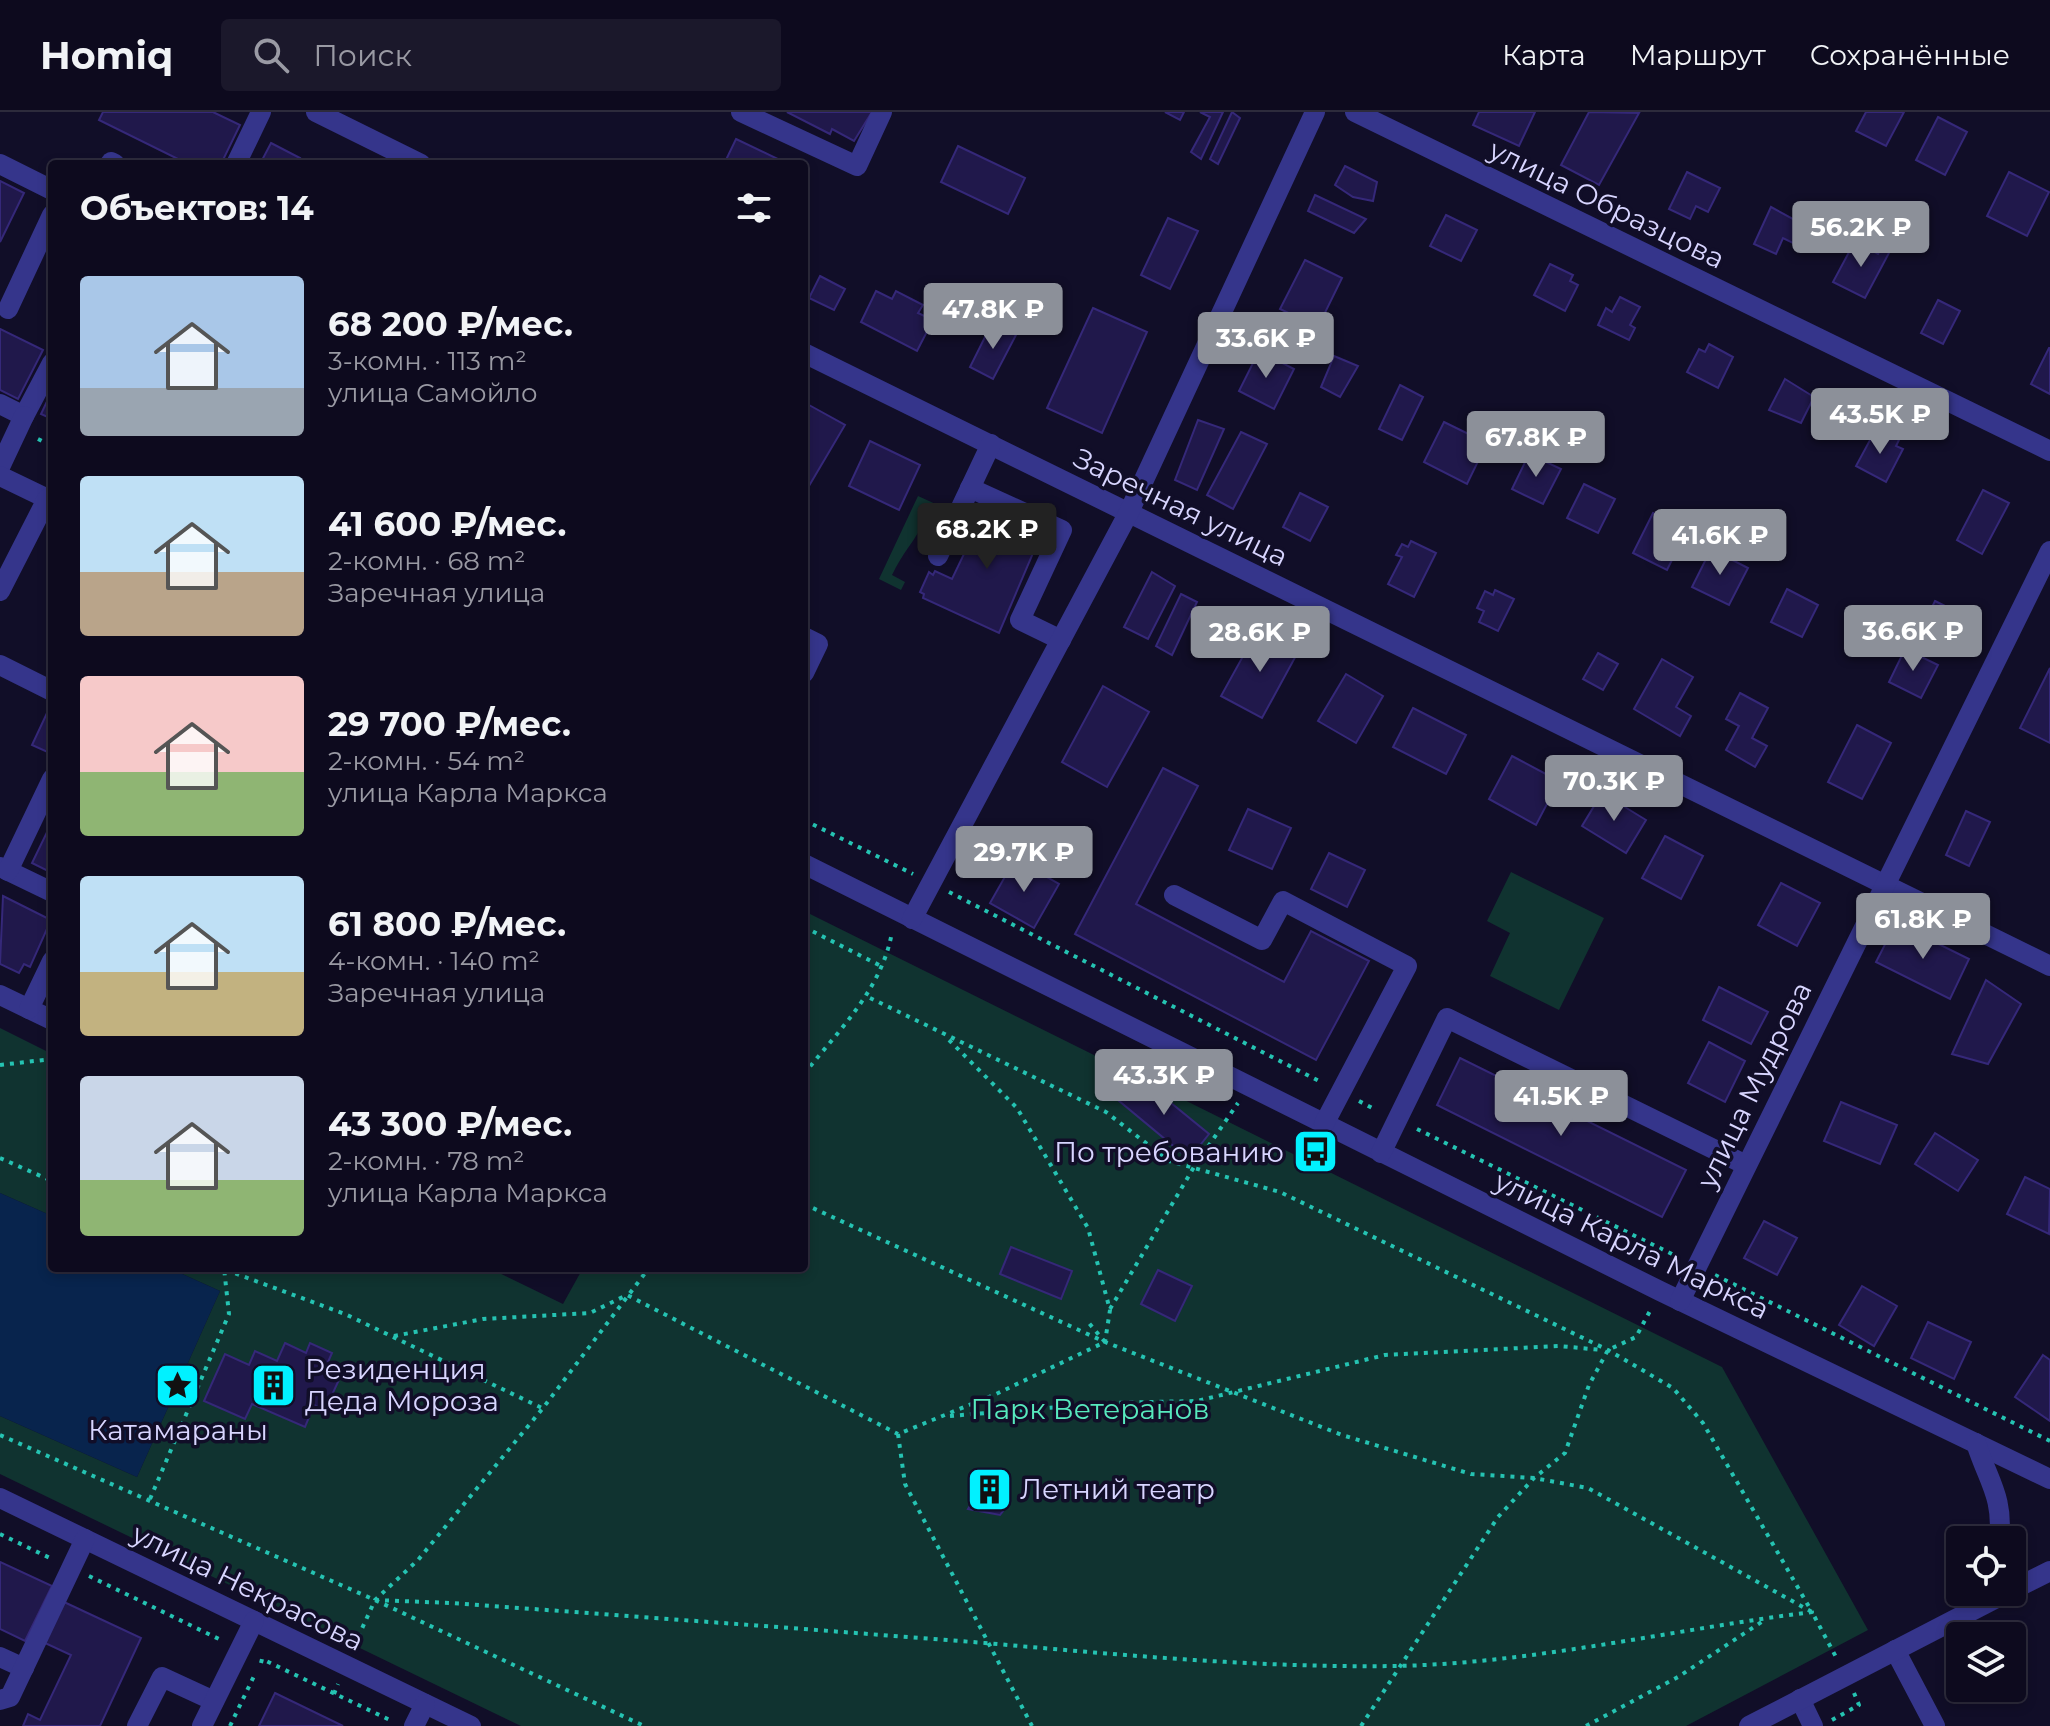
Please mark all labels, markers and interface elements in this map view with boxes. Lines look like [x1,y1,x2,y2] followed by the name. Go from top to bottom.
[221,19,781,91] search box
[40,32,173,79] text: Homiq
[249,33,293,77] icon: search
[313,37,412,74] text: Поиск
[1502,38,1586,72] text: Карта
[1630,38,1766,72] text: Маршрут
[1810,38,2010,72] text: Сохранённые
[1483,132,1730,276] street label: улица Образцова
[732,186,776,230] icon: filters
[80,187,314,229] text: Объектов: 14
[1787,201,1935,269] pin: 56.2K ₽
[1810,211,1912,243] text: 56.2K ₽
[919,283,1067,351] pin: 47.8K ₽
[942,293,1044,325] text: 47.8K ₽
[328,303,573,345] text: 68 200 ₽/мес.
[144,308,240,404] icon: home
[1192,312,1340,380] pin: 33.6K ₽
[1216,322,1316,354] text: 33.6K ₽
[328,345,527,377] text: 3-комн. · 113 m²
[328,377,538,409] text: улица Самойло
[1806,388,1954,456] pin: 43.5K ₽
[1829,398,1931,430] text: 43.5K ₽
[1462,411,1610,479] pin: 67.8K ₽
[1485,421,1587,453] text: 67.8K ₽
[1068,440,1294,574] street label: Заречная улица
[328,503,566,545] text: 41 600 ₽/мес.
[913,503,1061,571] pin: 68.2K ₽
[144,508,240,604] icon: home
[1646,509,1794,577] pin: 41.6K ₽
[935,513,1039,545] text: 68.2K ₽
[1671,519,1769,551] text: 41.6K ₽
[328,545,525,577] text: 2-комн. · 68 m²
[328,577,545,609] text: Заречная улица
[1839,605,1987,673] pin: 36.6K ₽
[1186,606,1334,674] pin: 28.6K ₽
[1862,615,1964,647] text: 36.6K ₽
[1209,616,1311,648] text: 28.6K ₽
[328,703,571,745] text: 29 700 ₽/мес.
[144,708,240,804] icon: home
[328,745,525,777] text: 2-комн. · 54 m²
[1540,755,1688,823] pin: 70.3K ₽
[1563,765,1665,797] text: 70.3K ₽
[328,777,608,809] text: улица Карла Маркса
[950,826,1098,894] pin: 29.7K ₽
[974,836,1074,868] text: 29.7K ₽
[1849,893,1997,961] pin: 61.8K ₽
[328,903,566,945] text: 61 800 ₽/мес.
[1874,903,1972,935] text: 61.8K ₽
[144,908,240,1004] icon: home
[328,945,540,977] text: 4-комн. · 140 m²
[1689,976,1819,1195] street label: улица Мудрова
[328,977,545,1009] text: Заречная улица
[1090,1049,1238,1117] pin: 43.3K ₽
[1113,1059,1215,1091] text: 43.3K ₽
[1487,1070,1635,1138] pin: 41.5K ₽
[1513,1080,1609,1112] text: 41.5K ₽
[328,1103,572,1145] text: 43 300 ₽/мес.
[144,1108,240,1204] icon: home
[1291,1128,1339,1176] bus stop icon: По требованию
[1054,1135,1284,1169] place label: По требованию
[328,1145,524,1177] text: 2-комн. · 78 m²
[1488,1163,1775,1326] street label: улица Карла Маркса
[328,1177,608,1209] text: улица Карла Маркса
[305,1352,499,1418] place label: Резиденция Деда Мороза
[250,1361,298,1409] building icon: Резиденция Деда Мороза
[154,1362,202,1410] place icon: Катамараны
[971,1392,1209,1426] park label: Парк Ветеранов
[88,1413,268,1447] place label: Катамараны
[965,1465,1013,1513] building icon: Летний театр
[1020,1472,1215,1506] place label: Летний театр
[126,1516,369,1658] street label: улица Некрасова
[1946,1526,2026,1702] map controls
[1946,1526,2026,1606] button: locate
[1946,1622,2026,1702] button: layers

